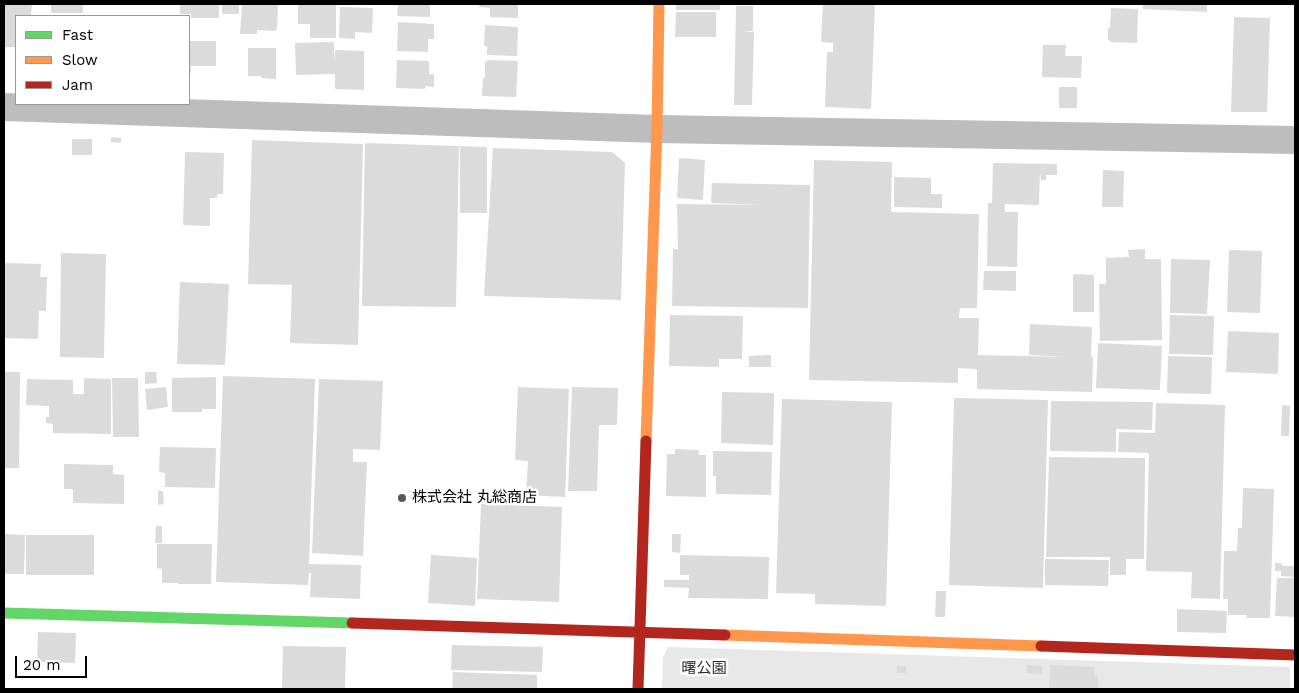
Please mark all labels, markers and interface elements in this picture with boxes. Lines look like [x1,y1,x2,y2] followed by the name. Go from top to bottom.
[15,15,190,105] legend
[62,26,93,44] text: Fast
[62,51,98,69] text: Slow
[62,76,93,94] text: Jam
[412,489,537,507] place label: 株式会社 丸総商店
[396,492,408,504] marker: 株式会社 丸総商店
[18,646,90,678] scale bar
[23,656,61,674] text: 20 m
[682,660,726,678] park label: 曙公園

